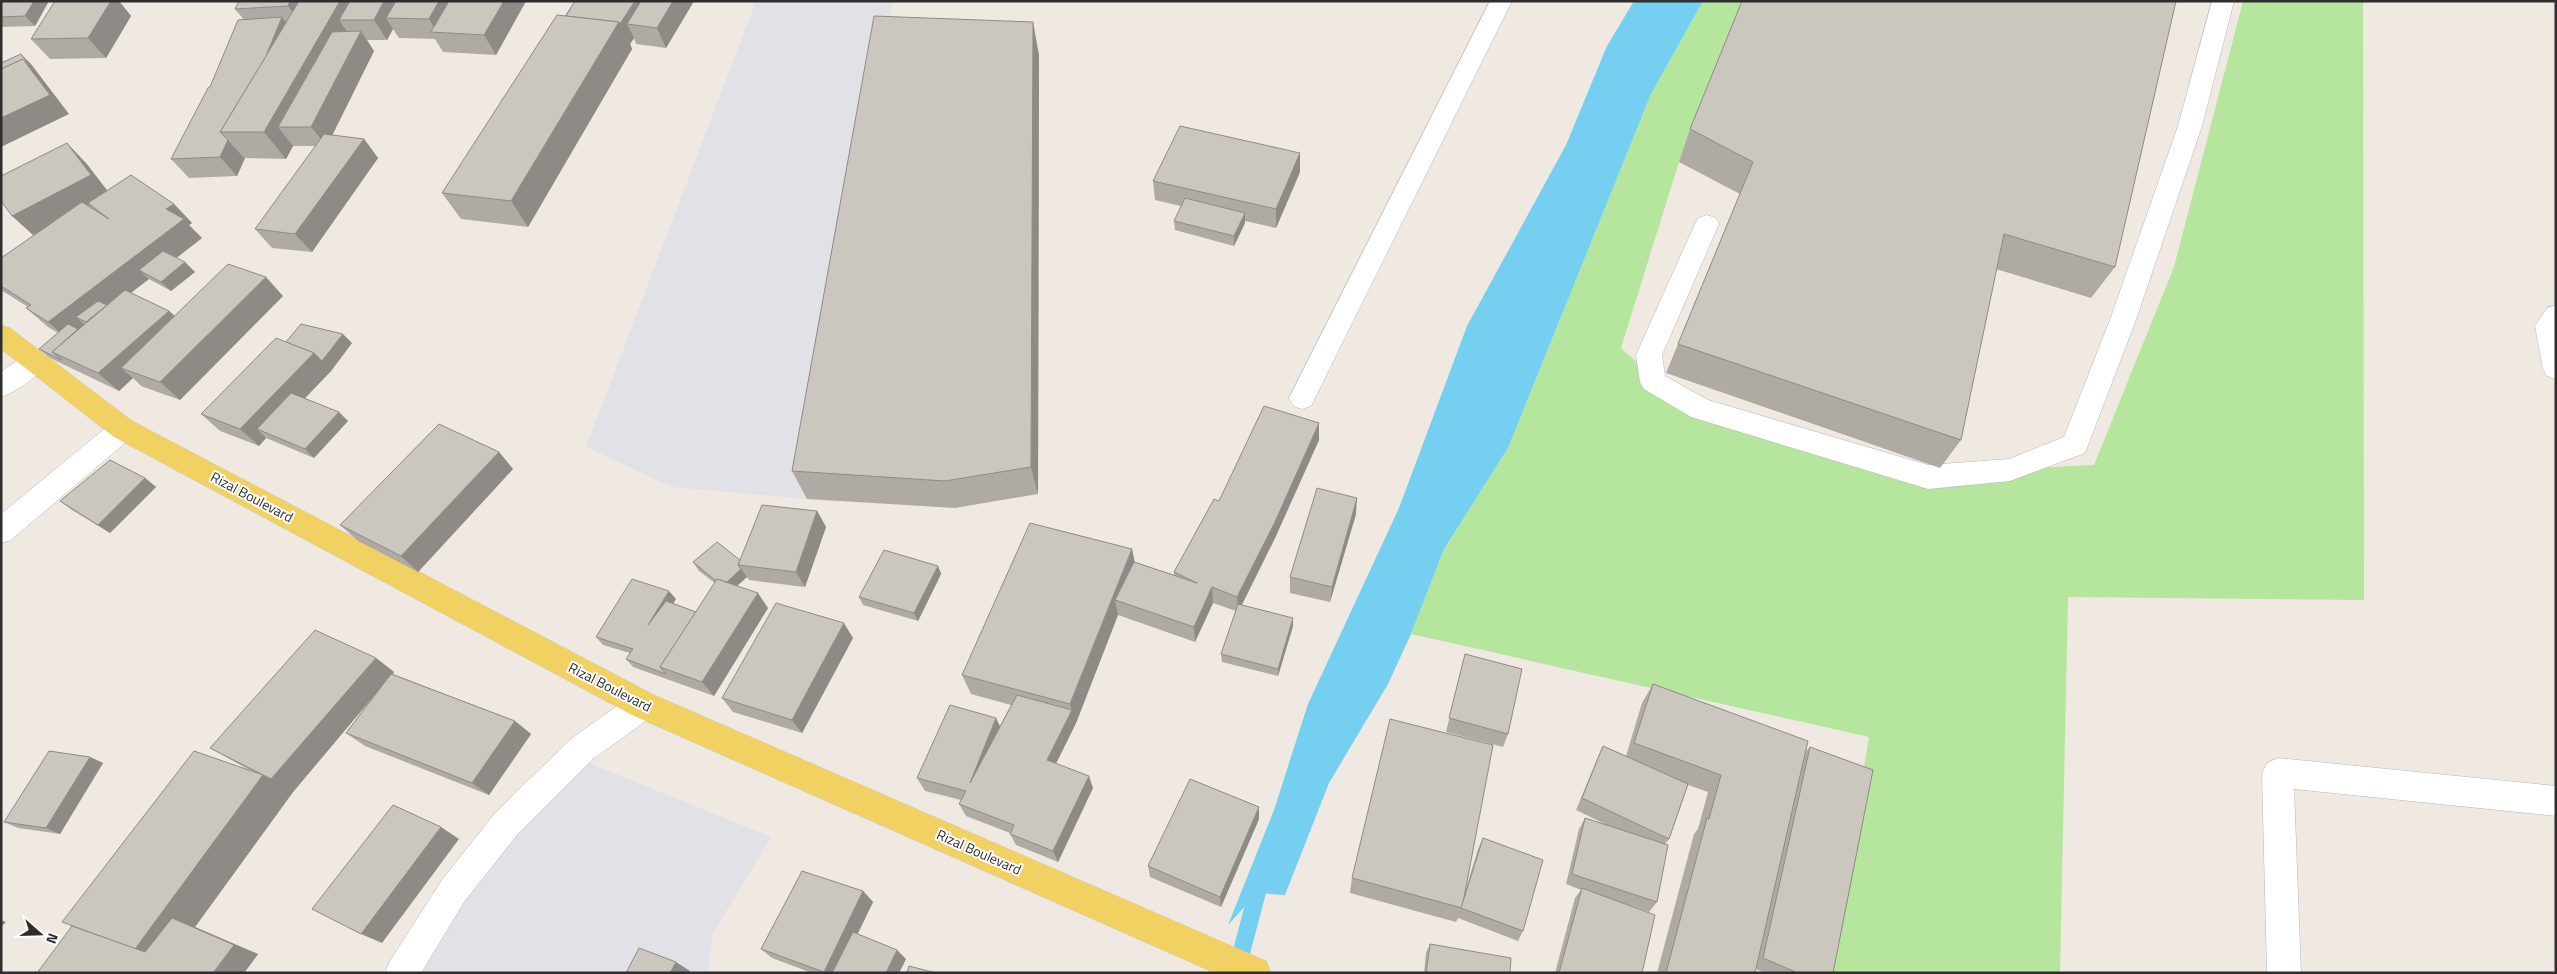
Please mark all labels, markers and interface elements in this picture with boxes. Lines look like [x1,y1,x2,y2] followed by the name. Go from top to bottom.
[207,466,297,527] street label: Rizal Boulevard
[565,657,655,717] street label: Rizal Boulevard
[933,823,1025,880] street label: Rizal Boulevard
[15,909,65,959] north arrow
[41,930,64,947] text: N

